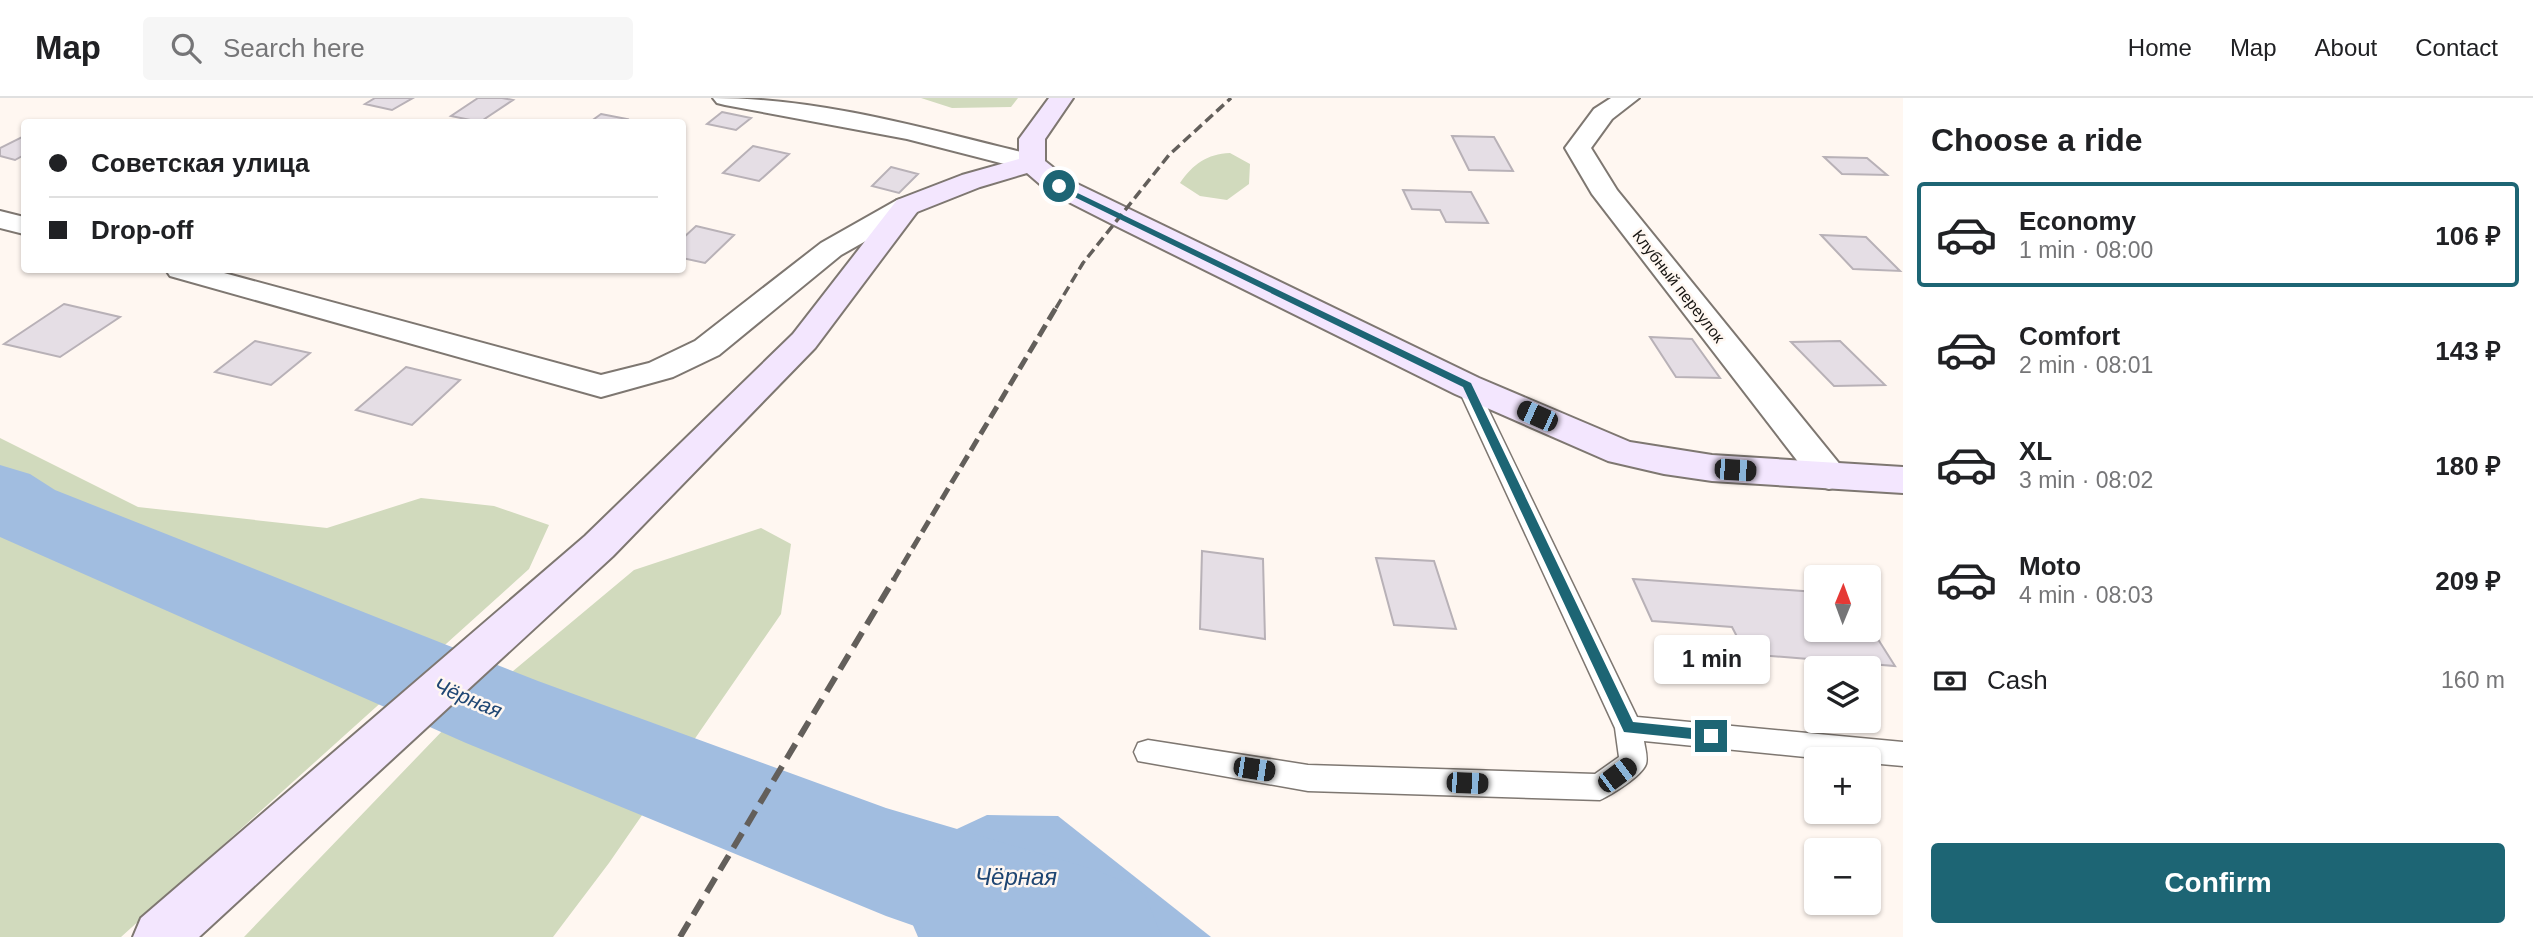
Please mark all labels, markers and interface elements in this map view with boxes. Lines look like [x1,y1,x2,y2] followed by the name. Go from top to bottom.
[143,17,633,80] search box
[35,29,101,66] text: Map
[167,29,205,67] icon: search
[223,33,365,63] text: Search here
[2128,34,2192,61] text: Home
[2230,34,2277,61] text: Map
[2315,34,2377,61] text: About
[2415,34,2498,61] text: Contact
[1931,122,2143,158] text: Choose a ride
[91,148,310,178] text: Советская улица
[1043,170,1075,202] route start
[1935,203,1998,266] icon: car
[2019,206,2136,236] text: Economy
[91,215,194,245] text: Drop-off
[2435,221,2501,251] text: 106 ₽
[1629,227,1728,347] street label: Клубный переулок
[2019,237,2153,263] text: 1 min · 08:00
[1935,318,1998,381] icon: car
[2019,321,2120,351] text: Comfort
[2435,336,2501,366] text: 143 ₽
[2019,352,2153,378] text: 2 min · 08:01
[1514,398,1561,434] car
[1935,433,1998,496] icon: car
[2019,436,2052,466] text: XL
[2435,451,2501,481] text: 180 ₽
[1714,458,1757,482] car
[2019,467,2153,493] text: 3 min · 08:02
[1935,548,1998,611] icon: car
[2019,551,2081,581] text: Moto
[1804,565,1881,642] north arrow
[1804,565,1881,915] map controls
[2435,566,2501,596] text: 209 ₽
[2019,582,2153,608] text: 4 min · 08:03
[1653,634,1769,684] callout: 1 min
[1682,646,1742,672] text: 1 min
[1804,656,1881,733] button: layers
[1931,662,1969,700] icon: cash
[1987,665,2048,695] text: Cash
[2441,667,2505,693] text: 160 m
[431,673,506,722] water label: Чёрная
[1695,720,1727,752] route end
[1804,747,1881,824] button: +
[1594,754,1641,796] car
[1232,755,1277,783] car
[1446,772,1489,794] car
[1804,838,1881,915] button: −
[1931,843,2505,923] button: Confirm
[975,863,1057,890] water label: Чёрная

